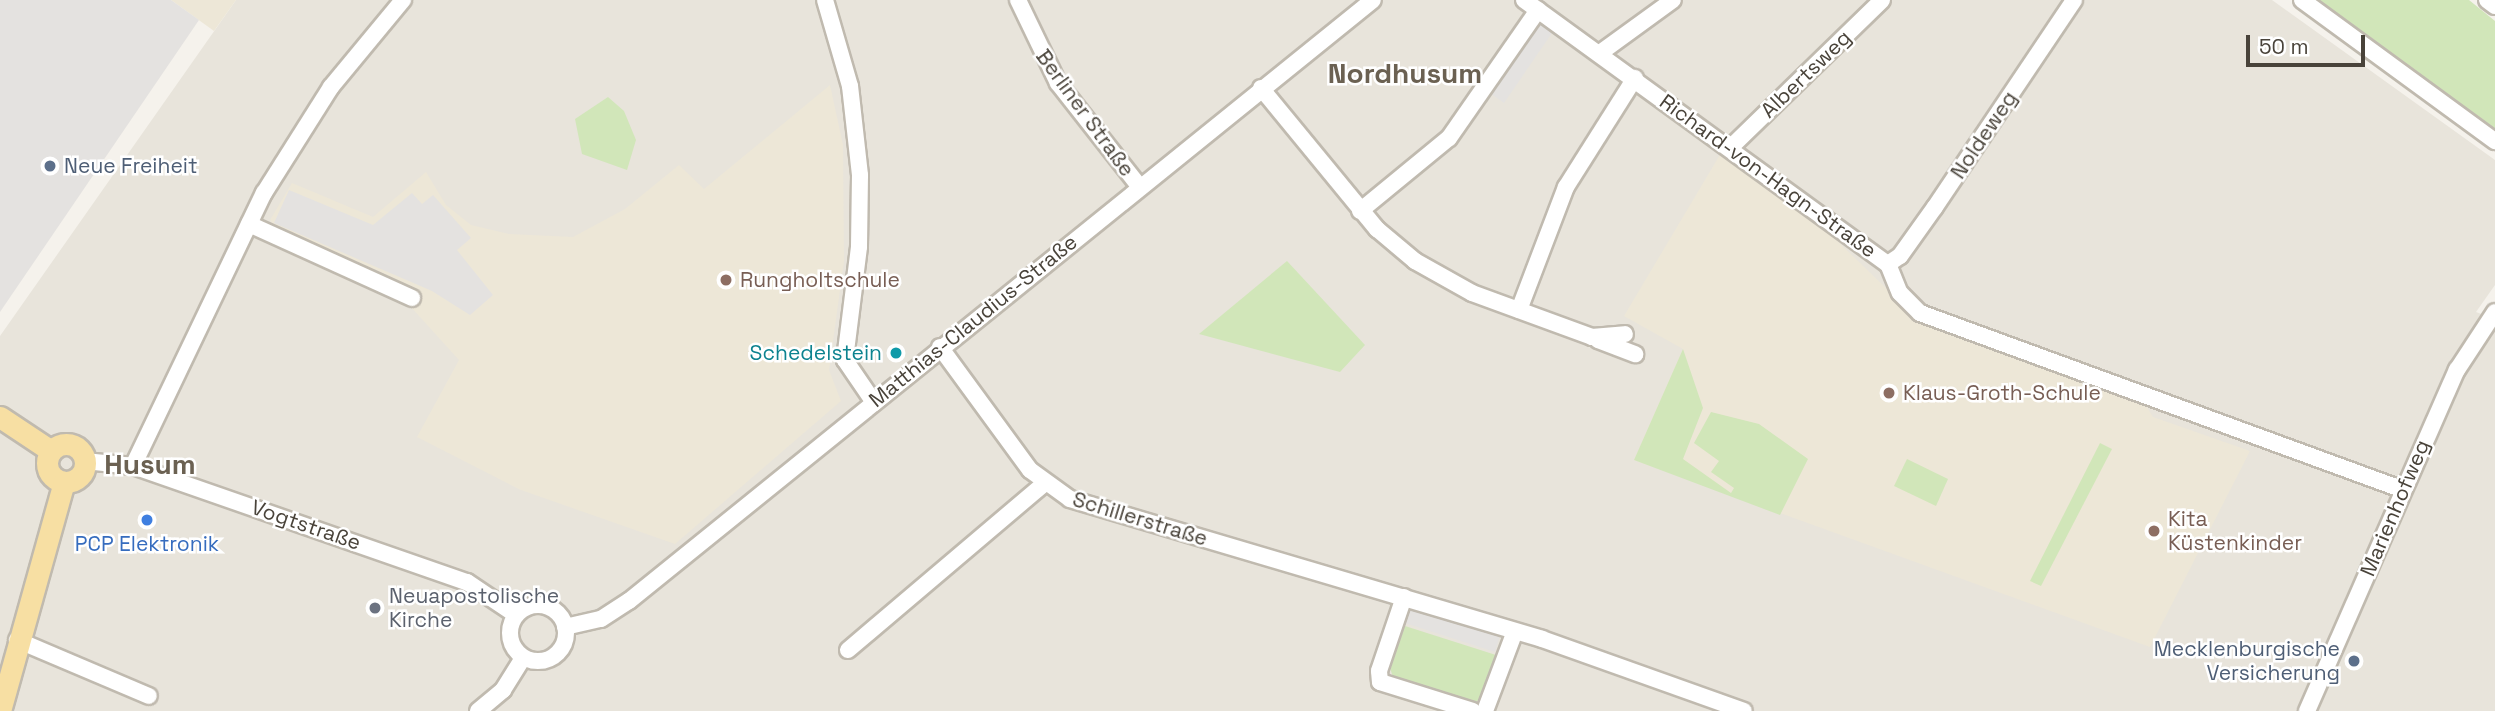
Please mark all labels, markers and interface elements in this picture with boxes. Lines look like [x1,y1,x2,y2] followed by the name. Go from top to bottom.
[2250,21,2369,65] scale bar
[1756,25,1856,123] street label: Albertsweg
[2259,33,2309,60] text: 50 m
[1030,45,1140,181] street label: Berliner Straße
[1328,56,1482,90] district label: Nordhusum
[1945,86,2023,184] street label: Noldeweg
[1655,89,1881,263] street label: Richard-von-Hagn-Straße
[64,153,198,179] place label: Neue Freiheit
[42,158,58,174] marker: Neue Freiheit
[864,229,1082,413] street label: Matthias-Claudius-Straße
[740,267,900,293] place label: Rungholtschule
[718,272,734,288] marker: Rungholtschule
[750,340,882,366] place label: Schedelstein
[888,345,904,361] marker: Schedelstein
[1903,380,2101,406] place label: Klaus-Groth-Schule
[1881,385,1897,401] marker: Klaus-Groth-Schule
[2355,436,2435,580] street label: Marienhofweg
[104,447,196,481] district label: Husum
[1070,487,1210,551] street label: Schillerstraße
[248,495,364,555] street label: Vogtstraße
[2168,506,2302,556] place label: Kita Küstenkinder
[139,512,155,528] marker: PCP Elektronik
[2146,523,2162,539] marker: Kita Küstenkinder
[75,531,219,557] place label: PCP Elektronik
[389,583,559,633] place label: Neuapostolische Kirche
[367,600,383,616] marker: Neuapostolische Kirche
[2154,636,2340,686] place label: Mecklenburgische Versicherung
[2346,653,2362,669] marker: Mecklenburgische Versicherung

